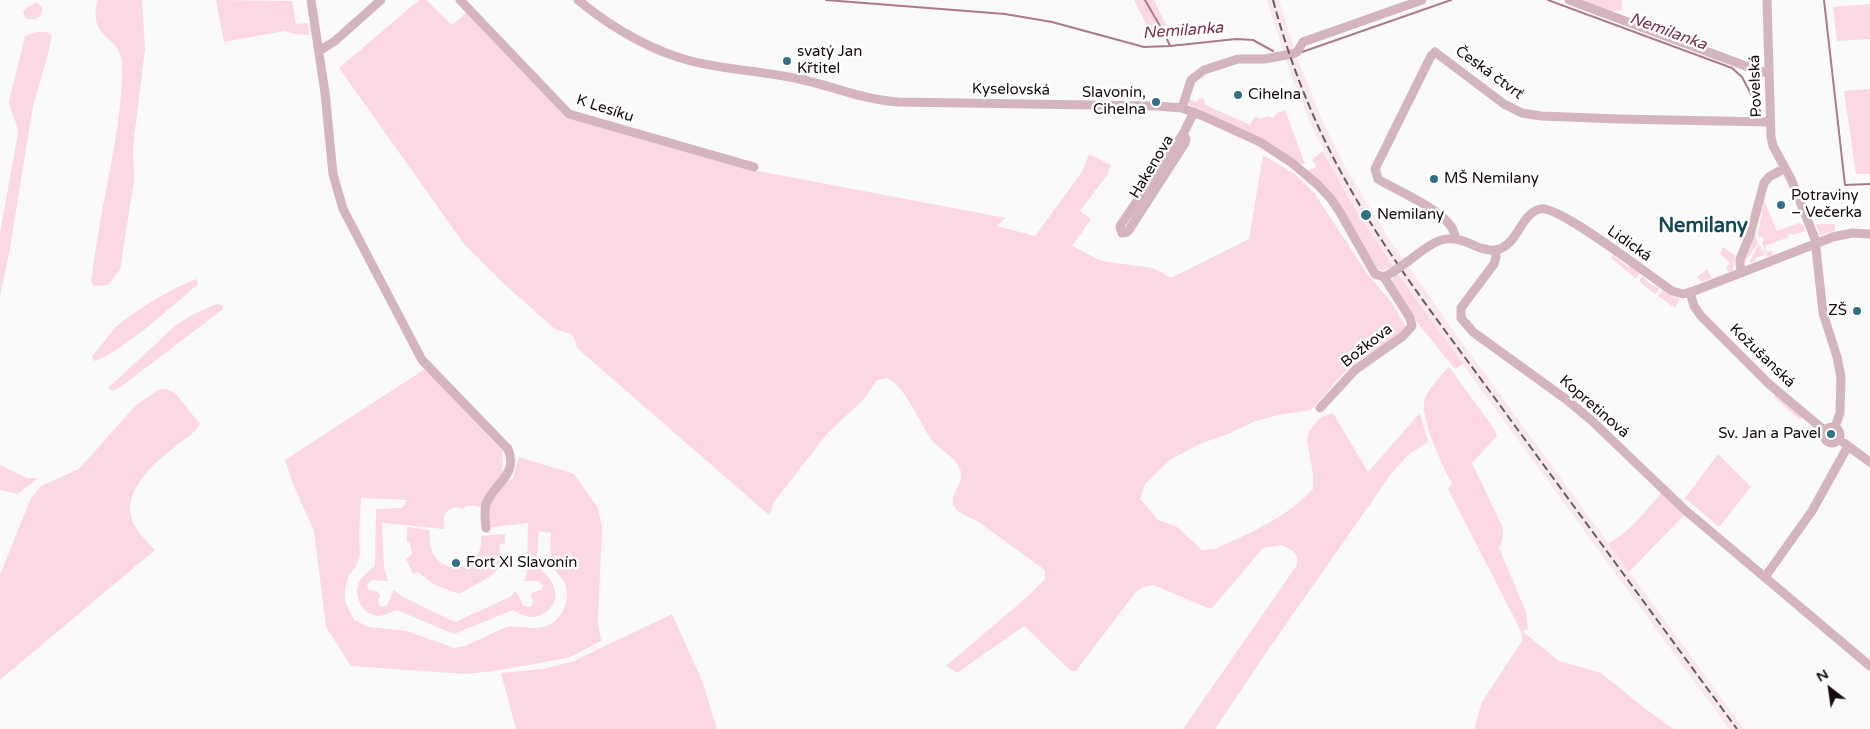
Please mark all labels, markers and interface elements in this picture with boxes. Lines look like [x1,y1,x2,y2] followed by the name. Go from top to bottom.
[1627,9,1709,55] water label: Nemilanka
[1142,19,1224,43] water label: Nemilanka
[1452,42,1526,104] street label: Česká čtvrť
[797,43,862,78] place label: svatý Jan Křtitel
[1746,54,1766,118] street label: Povelská
[781,55,793,67] marker: svatý Jan Křtitel
[972,80,1050,100] street label: Kyselovská
[1082,84,1146,119] place label: Slavonín, Cihelna
[1248,86,1301,104] place label: Cihelna
[1232,89,1244,101] marker: Cihelna
[574,91,636,127] street label: K Lesíku
[1150,96,1162,108] marker: Slavonín, Cihelna
[1126,132,1178,202] street label: Hakenova
[1444,170,1539,188] place label: MŠ Nemilany
[1428,173,1440,185] marker: MŠ Nemilany
[1791,187,1862,222] place label: Potraviny – Večerka
[1775,199,1787,211] marker: Potraviny – Večerka
[1377,206,1444,224] place label: Nemilany
[1359,208,1373,222] marker: Nemilany
[1658,215,1748,239] district label: Nemilany
[1603,222,1655,266] street label: Lidická
[1828,302,1847,320] place label: ZŠ
[1851,305,1863,317] marker: ZŠ
[1338,320,1396,372] street label: Božkova
[1725,320,1799,392] street label: Kožušanská
[1555,372,1633,442] street label: Kopretinová
[1718,425,1821,443] place label: Sv. Jan a Pavel
[1825,428,1837,440] marker: Sv. Jan a Pavel
[466,554,577,572] place label: Fort XI Slavonín
[450,557,462,569] marker: Fort XI Slavonín
[1805,664,1855,714] north arrow
[1813,665,1831,686] text: N

